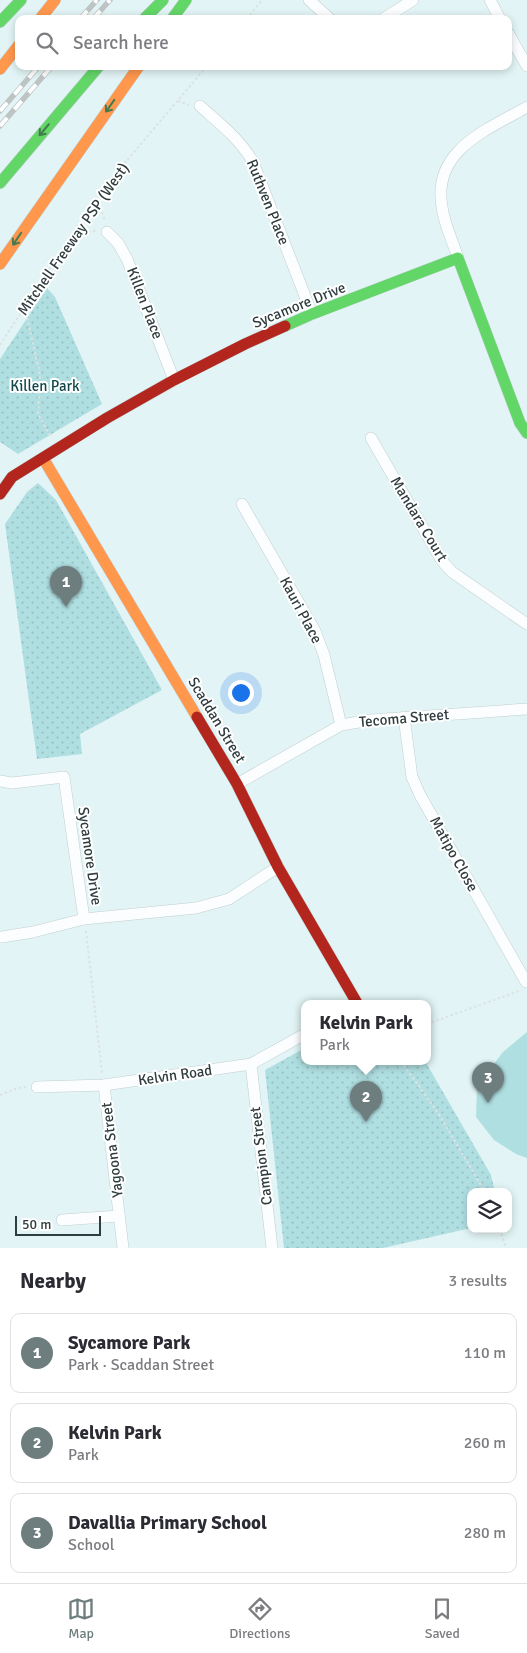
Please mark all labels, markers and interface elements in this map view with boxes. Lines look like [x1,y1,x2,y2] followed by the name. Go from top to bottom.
[15,15,512,70] search box
[33,29,61,57] icon: search
[73,31,169,55] text: Search here
[105,99,115,113] one-way arrow
[39,123,50,136] one-way arrow
[243,157,293,247] street label: Ruthven Place
[13,159,133,319] street label: Mitchell Freeway PSP (West)
[12,232,22,246] one-way arrow
[123,265,167,341] street label: Killen Place
[250,278,348,332] street label: Sycamore Drive
[10,377,80,395] park label: Killen Park
[387,473,451,565] street label: Mandara Court
[50,566,82,607] pin: 1
[276,574,326,646] street label: Kauri Place
[184,674,250,766] street label: Scaddan Street
[228,680,254,706] your location
[358,705,450,731] street label: Tecoma Street
[74,806,106,906] street label: Sycamore Drive
[426,813,482,895] street label: Matipo Close
[301,1000,431,1065] popup
[319,1011,413,1035] text: Kelvin Park
[319,1035,350,1055] text: Park
[137,1061,213,1089] street label: Kelvin Road
[472,1062,504,1103] pin: 3
[350,1081,382,1122] pin: 2
[97,1101,127,1199] street label: Yagoona Street
[246,1106,276,1206] street label: Campion Street
[467,1188,512,1233] map controls
[467,1188,512,1233] button: layers
[15,1213,101,1236] scale bar
[22,1216,51,1233] text: 50 m
[20,1268,86,1294] text: Nearby
[448,1271,507,1291] text: 3 results
[68,1331,190,1355] text: Sycamore Park
[33,1343,41,1363] text: 1
[464,1343,506,1363] text: 110 m
[68,1355,214,1375] text: Park · Scaddan Street
[68,1421,162,1445] text: Kelvin Park
[33,1433,41,1453] text: 2
[464,1433,506,1453] text: 260 m
[68,1445,99,1465] text: Park
[68,1511,267,1535] text: Davallia Primary School
[33,1523,41,1543] text: 3
[464,1523,506,1543] text: 280 m
[68,1535,114,1555] text: School
[67,1595,95,1642] tab: Map
[229,1595,290,1642] tab: Directions
[425,1595,460,1642] tab: Saved

